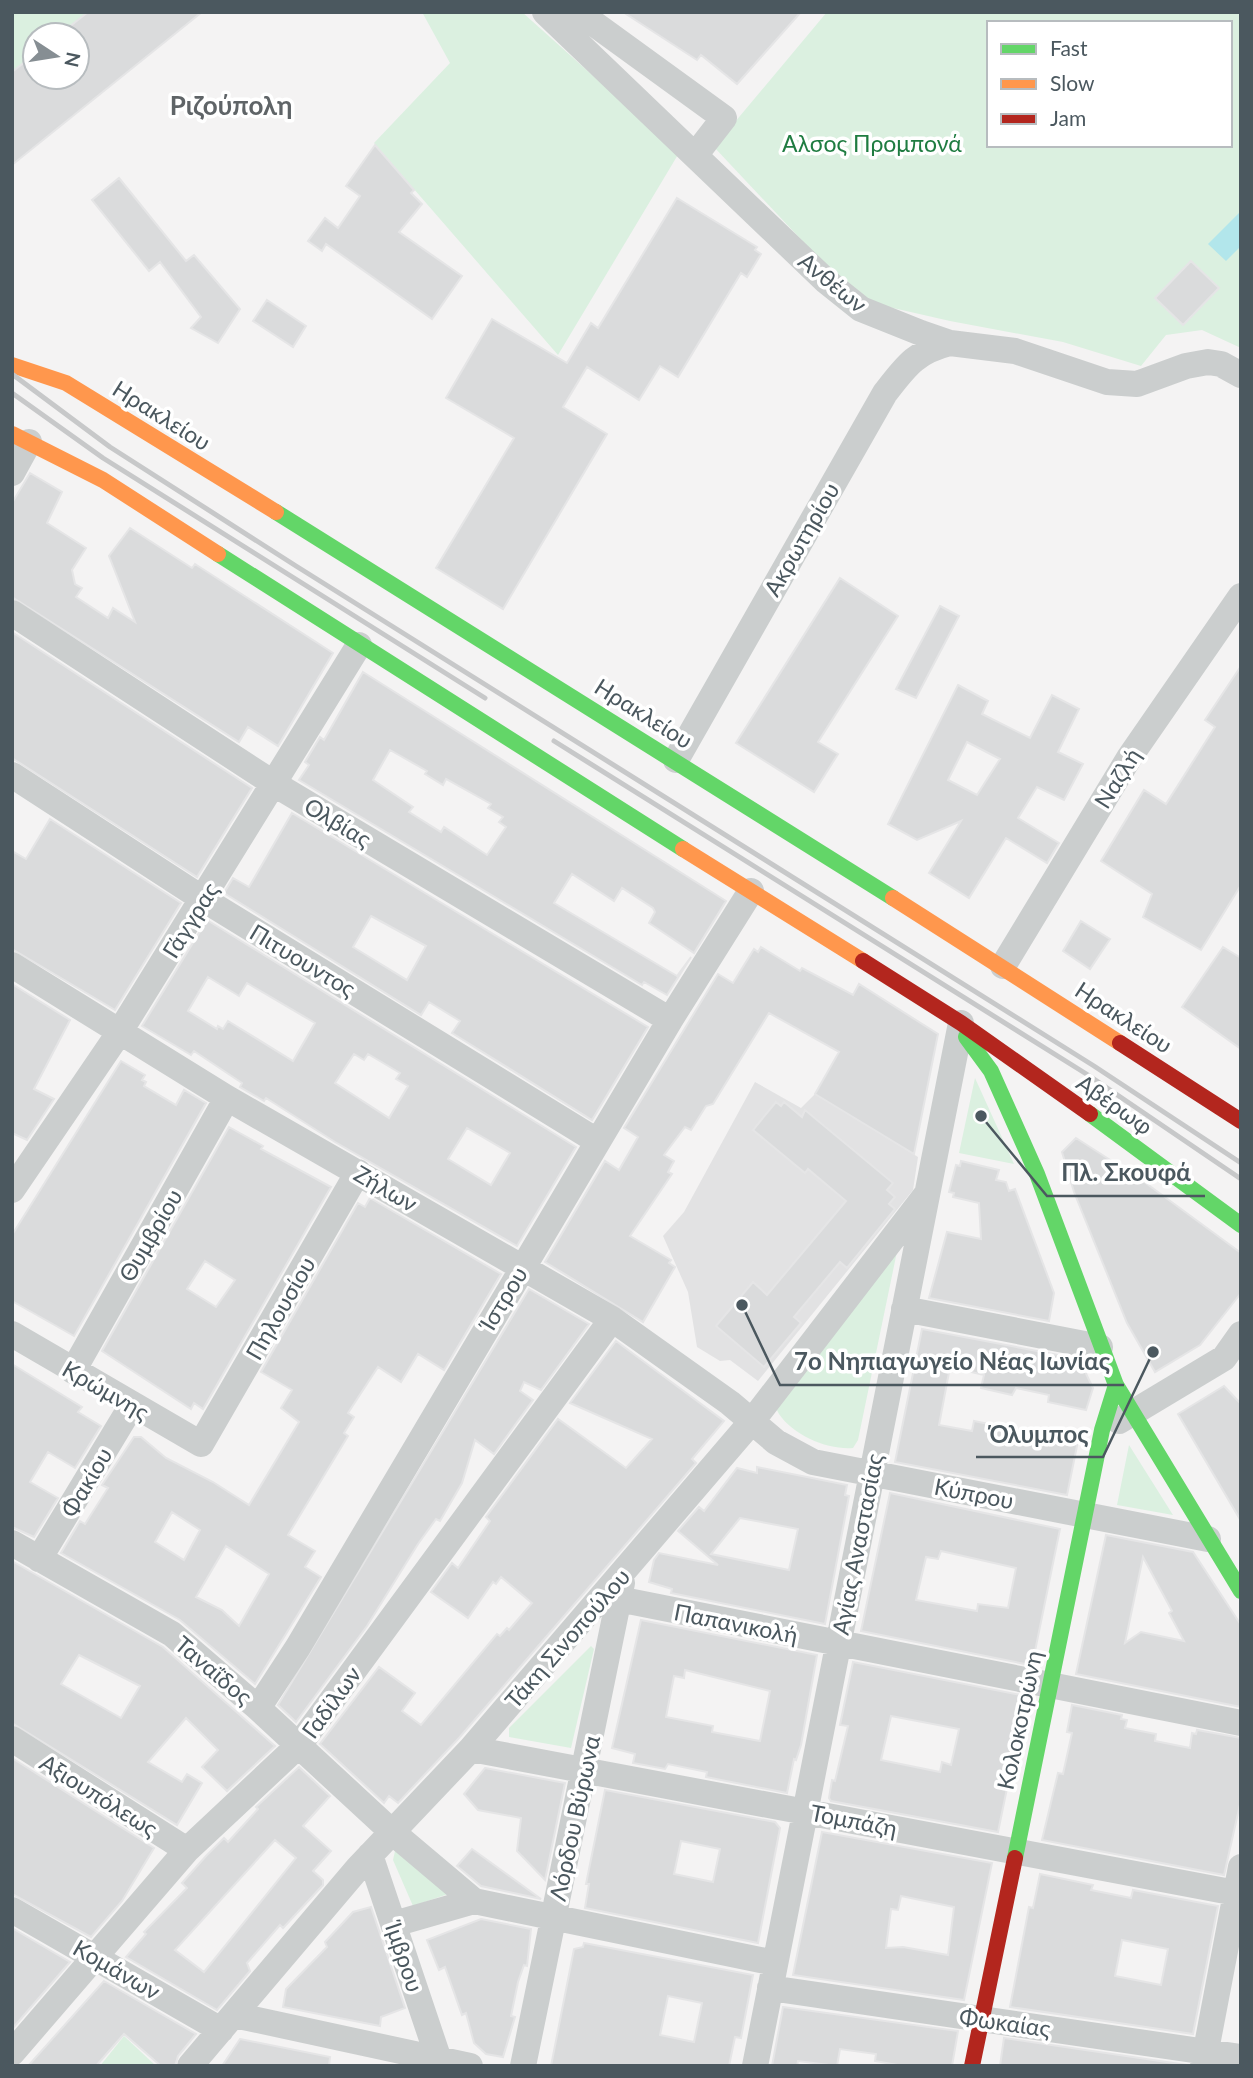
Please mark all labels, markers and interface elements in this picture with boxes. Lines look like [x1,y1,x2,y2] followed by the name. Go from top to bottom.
[21,21,91,91] north arrow
[987,21,1232,147] legend
[1050,35,1088,60] text: Fast
[60,50,86,69] text: N
[1050,70,1095,95] text: Slow
[170,89,292,121] district label: Ριζούπολη
[1050,105,1086,130] text: Jam
[782,129,962,157] park label: Αλσος Προμπονά
[793,246,873,318] street label: Ανθέων
[108,374,216,456] street label: Ηρακλείου
[757,477,845,601] street label: Ακρωτηρίου
[590,672,698,754] street label: Ηρακλείου
[1088,743,1146,813] street label: Ναζλή
[300,791,377,853] street label: Ολβίας
[156,877,224,963] street label: Γάγγρας
[245,918,361,1003] street label: Πιτυουντος
[1070,975,1178,1059] street label: Ηρακλείου
[1072,1068,1158,1140] street label: Αβέρωφ
[1047,1151,1205,1196] callout: Πλ. Σκουφά
[1061,1157,1191,1186] text: Πλ. Σκουφά
[349,1159,423,1217] street label: Ζήλων
[112,1184,188,1286] street label: Θυμβρίου
[239,1252,321,1364] street label: Πηλουσίου
[472,1261,533,1337] street label: Ίστρου
[780,1340,1124,1385] callout: 7ο Νηπιαγωγείο Νέας Ιωνίας
[794,1346,1111,1375] text: 7ο Νηπιαγωγείο Νέας Ιωνίας
[58,1354,154,1426] street label: Κρώμνης
[976,1412,1103,1457] callout: Όλυμπος
[987,1419,1089,1448] text: Όλυμπος
[54,1442,118,1522] street label: Φακίου
[826,1451,888,1637] street label: Αγίας Αναστασίας
[932,1472,1016,1514] street label: Κύπρου
[499,1562,635,1714] street label: Τάκη Σινοπούλου
[672,1597,800,1649] street label: Παπανικολή
[170,1630,258,1710] street label: Ταναΐδος
[991,1648,1047,1792] street label: Κολοκοτρώνη
[295,1660,367,1744] street label: Γαδίλων
[543,1732,605,1903] street label: Λόρδου Βύρωνα
[35,1748,163,1842] street label: Αξιουπόλεως
[808,1798,900,1842] street label: Τομπάζη
[379,1917,430,1995] street label: Ίμβρου
[69,1933,166,2005] street label: Κομάνων
[958,2002,1053,2042] street label: Φωκαίας

